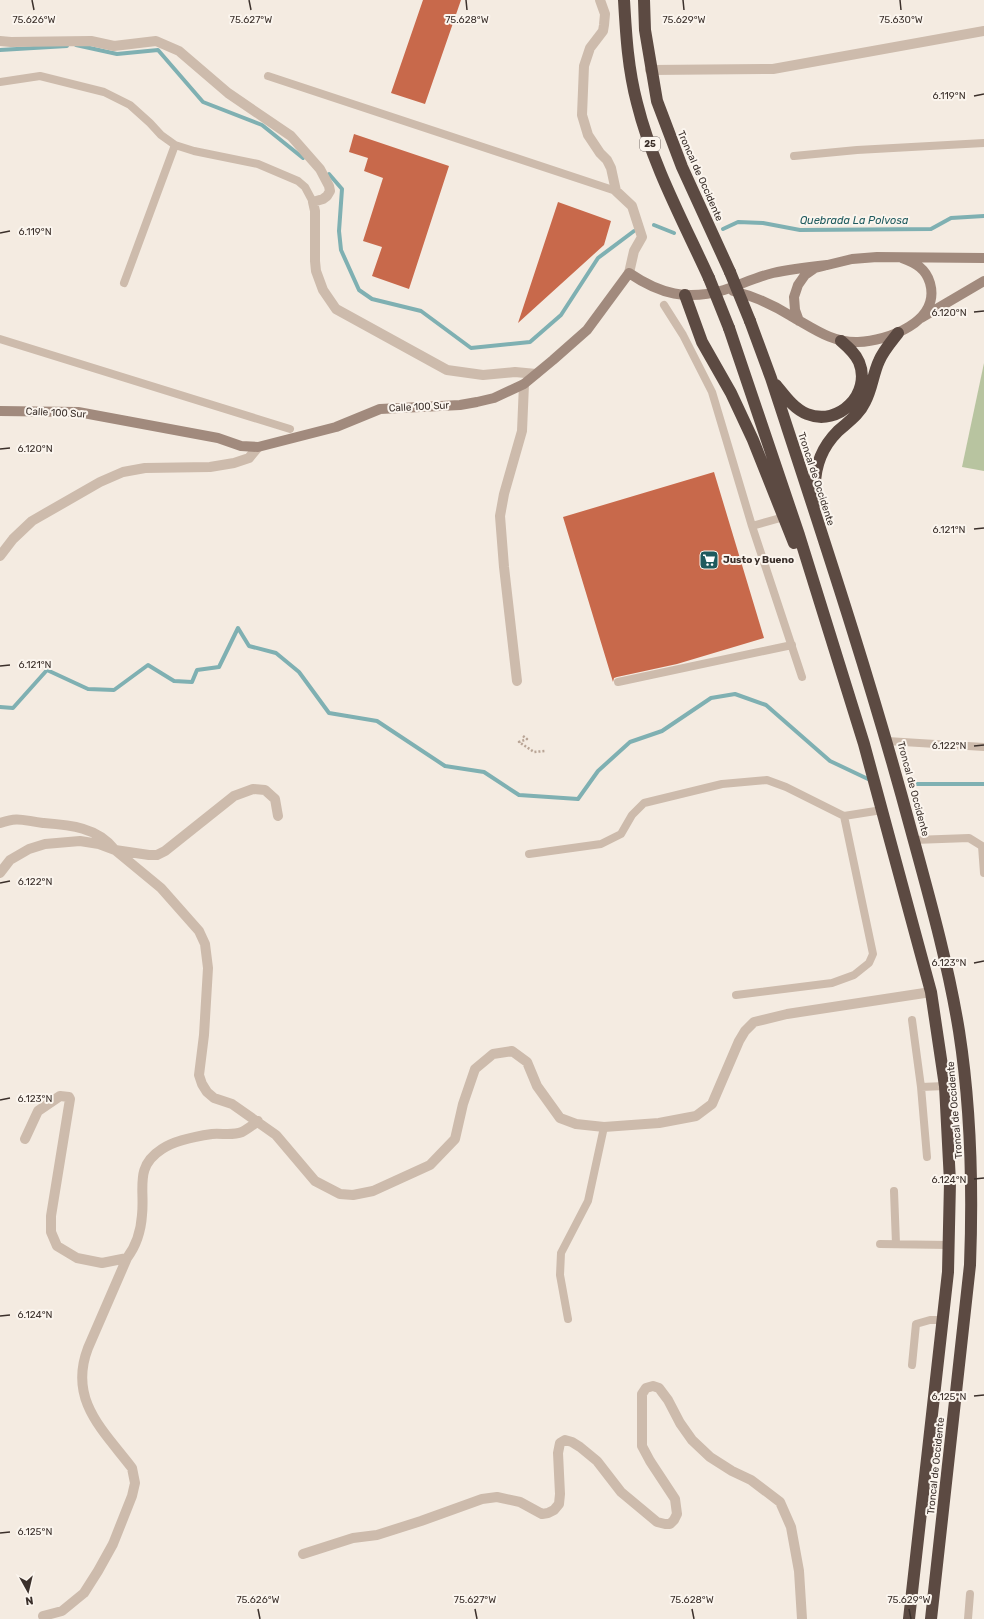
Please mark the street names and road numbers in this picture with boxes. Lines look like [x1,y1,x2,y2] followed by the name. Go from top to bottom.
[675,129,726,223] street label: Troncal de Occidente
[640,137,660,151] road number: 25
[388,399,450,415] street label: Calle 100 Sur
[25,405,87,421] street label: Calle 100 Sur
[795,431,837,528] street label: Troncal de Occidente
[895,740,932,838] street label: Troncal de Occidente
[945,1060,965,1159] street label: Troncal de Occidente
[925,1416,947,1515] street label: Troncal de Occidente

